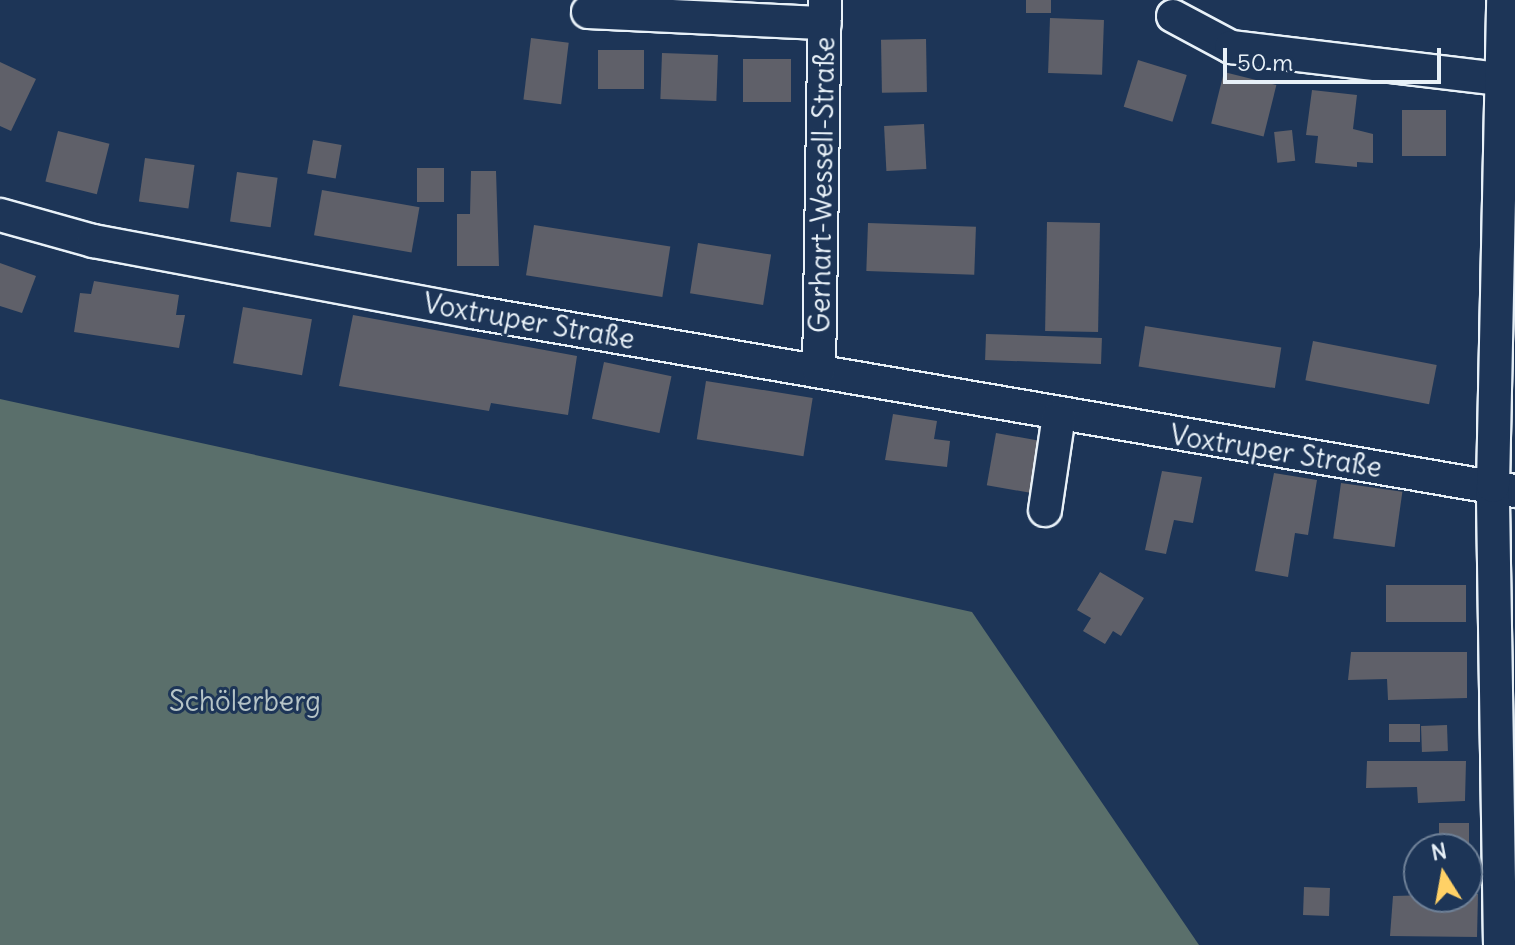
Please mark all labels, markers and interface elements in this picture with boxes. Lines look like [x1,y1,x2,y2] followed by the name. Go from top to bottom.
[1227,32,1445,82] scale bar
[803,37,841,333] street label: Gerhart-Wessell-Straße
[1237,47,1293,77] text: 50 m
[421,286,637,356] street label: Voxtruper Straße
[1168,418,1384,484] street label: Voxtruper Straße
[169,684,321,718] park label: Schölerberg
[1403,833,1483,913] north arrow
[1429,836,1449,867] text: N

